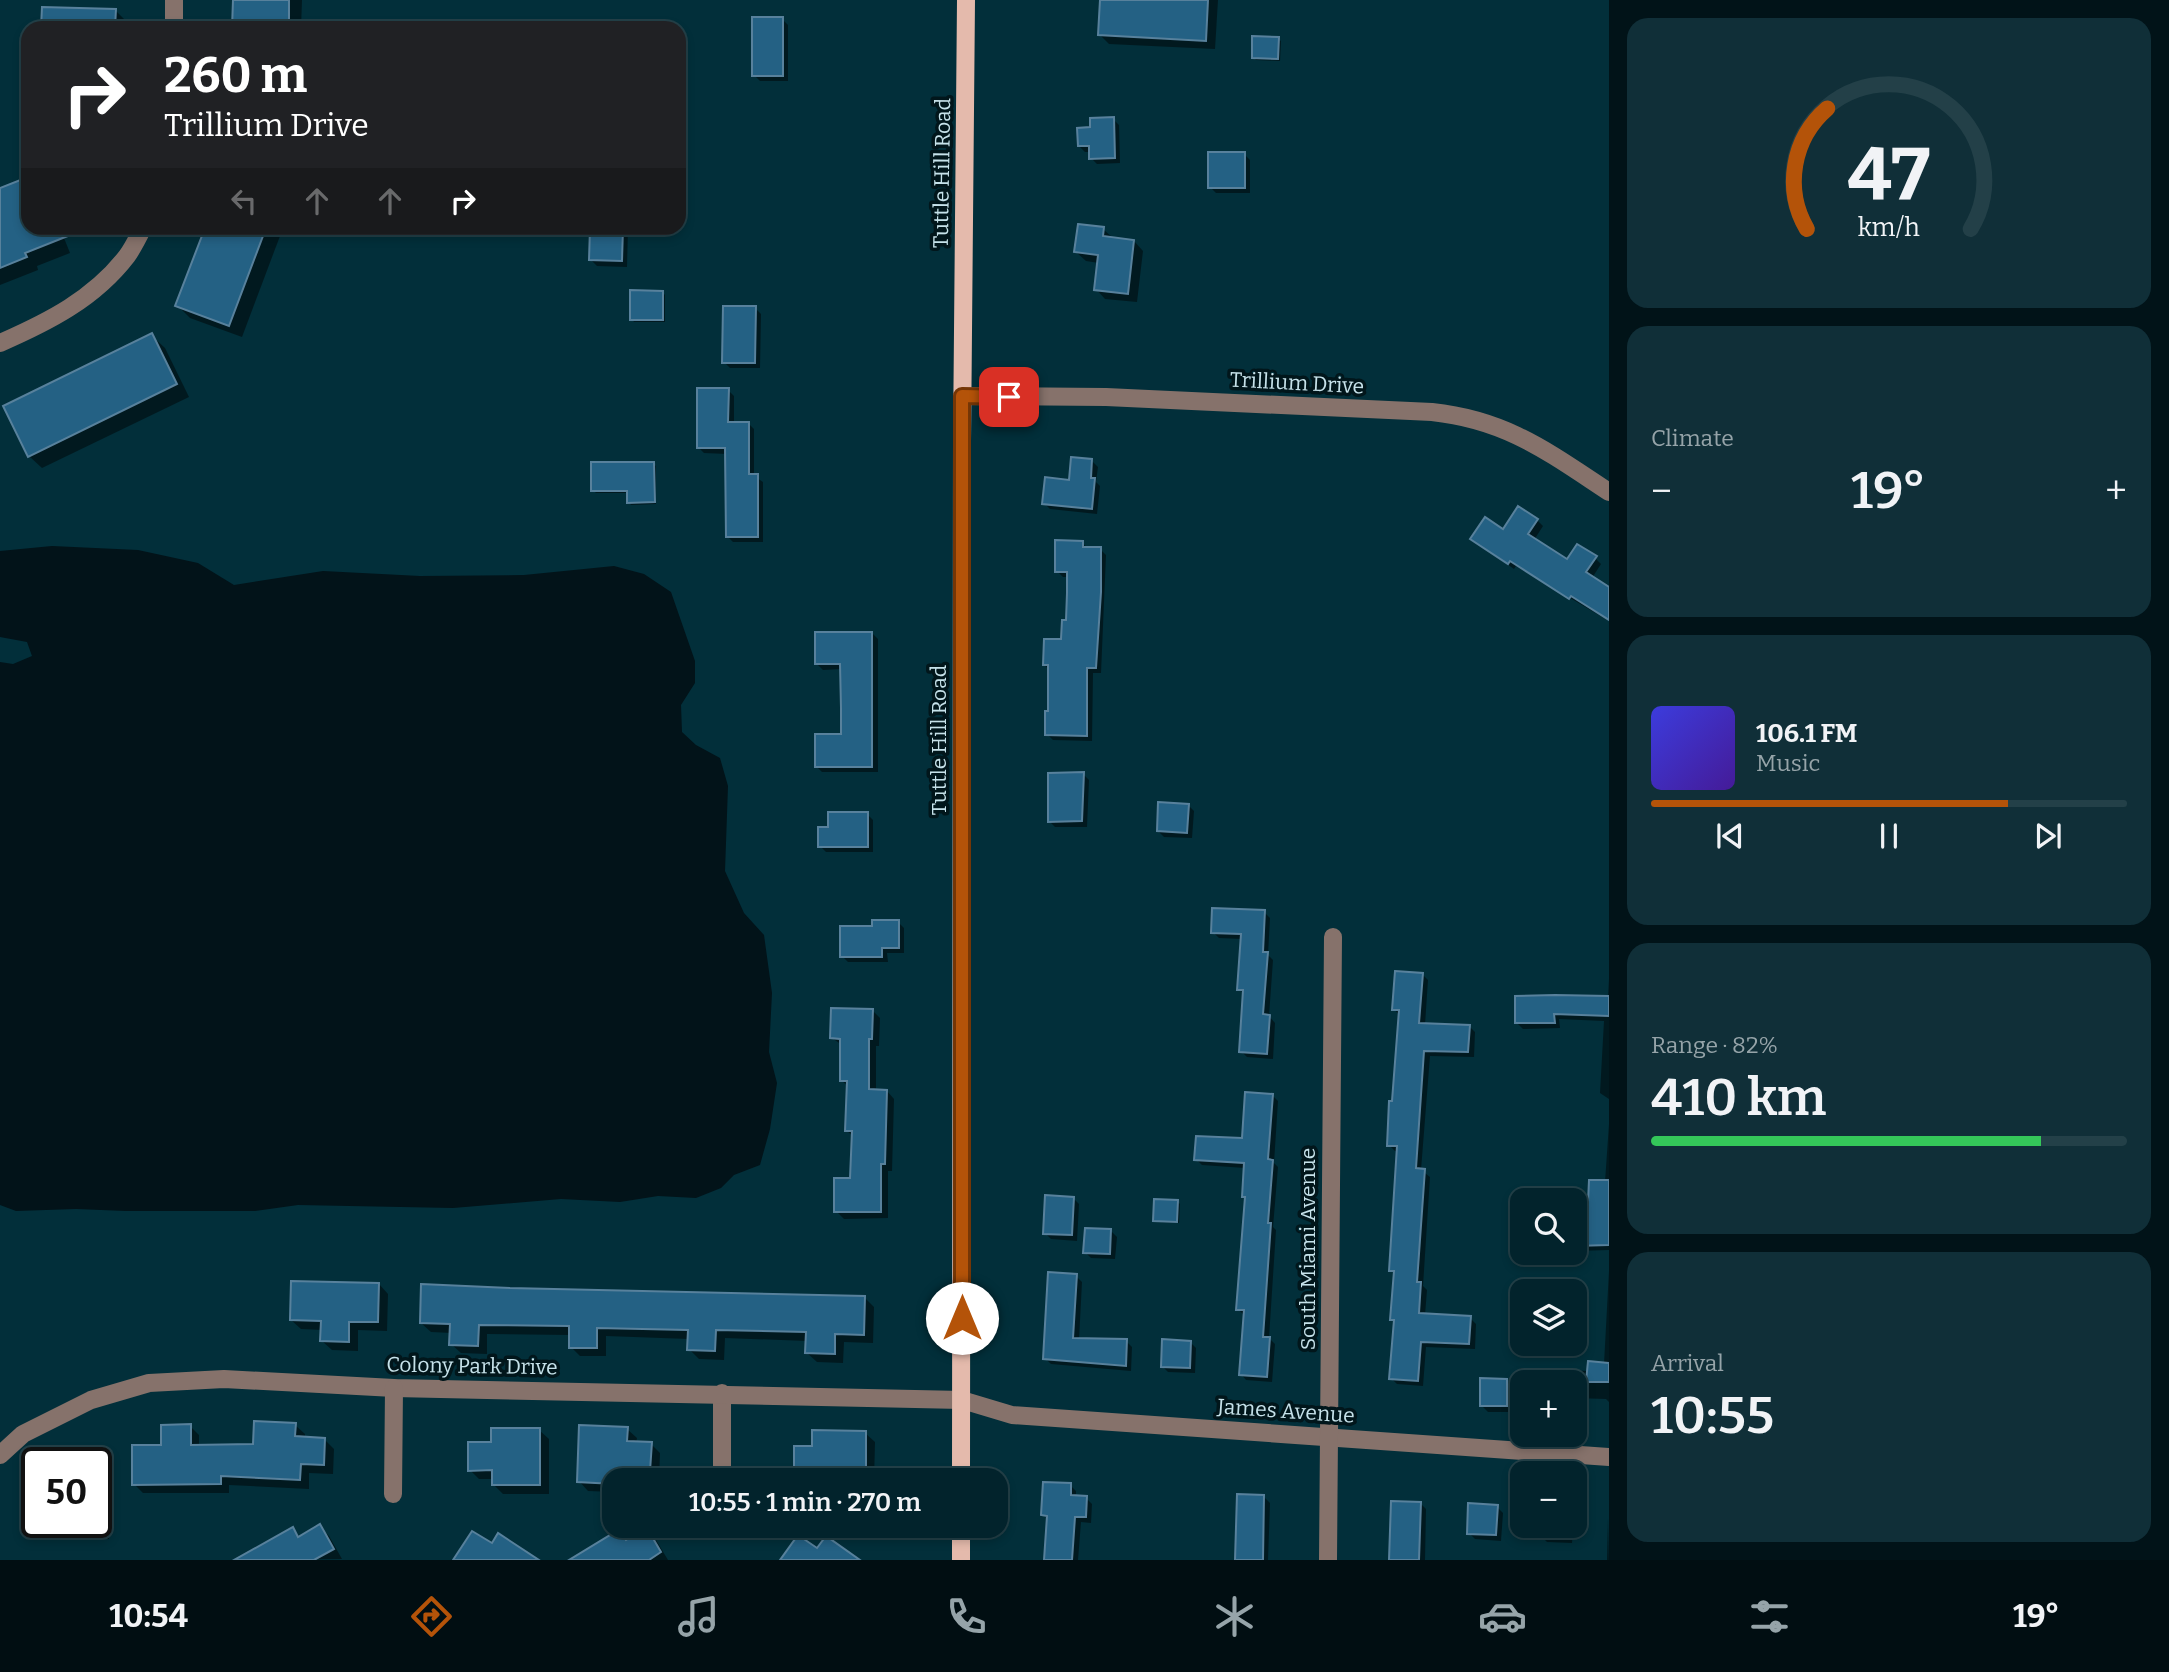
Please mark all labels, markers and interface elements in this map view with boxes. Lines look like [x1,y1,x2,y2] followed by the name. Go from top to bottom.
[164,46,307,105] text: 260 m
[49,49,140,140] icon: right
[928,98,956,248] street label: Tuttle Hill Road
[164,106,369,144] text: Trillium Drive
[1848,132,1930,219] text: 47
[225,182,263,220] icon: left
[298,182,336,220] icon: ahead
[371,182,409,220] icon: ahead
[444,182,482,220] icon: right
[1858,213,1920,243] text: km/h
[979,367,1039,427] pin
[1229,367,1365,399] street label: Trillium Drive
[990,378,1028,416] icon: arrive
[1651,424,1734,452] text: Climate
[1851,459,1926,522] text: 19°
[1651,468,1672,514] text: −
[2105,468,2127,514] text: +
[926,665,952,815] street label: Tuttle Hill Road
[1756,718,1857,749] text: 106.1 FM
[1756,749,1820,777] text: Music
[1711,817,1749,855] icon: previous
[1870,817,1908,855] icon: pause
[2029,817,2067,855] icon: next
[1651,1031,1778,1059] text: Range · 82%
[1651,1066,1826,1129] text: 410 km
[1295,1148,1321,1350] street label: South Miami Avenue
[1510,1188,1587,1538] map controls
[1510,1188,1587,1265] button: search
[1510,1279,1587,1356] button: layers
[925,1281,999,1355] position arrow
[1651,1349,1724,1377] text: Arrival
[386,1352,558,1380] street label: Colony Park Drive
[1510,1370,1587,1447] button: +
[1651,1384,1774,1447] text: 10:55
[1215,1393,1356,1429] street label: James Avenue
[21,1447,112,1538] speed limit sign: 50
[1510,1461,1587,1538] button: −
[689,1487,921,1518] text: 10:55 · 1 min · 270 m
[407,1592,456,1641] icon: directions
[674,1592,723,1641] icon: music
[942,1592,991,1641] icon: phone
[1210,1592,1259,1641] icon: climate
[1478,1592,1527,1641] icon: car
[1745,1592,1794,1641] icon: filters
[109,1597,188,1635] text: 10:54
[2013,1597,2060,1635] text: 19°

